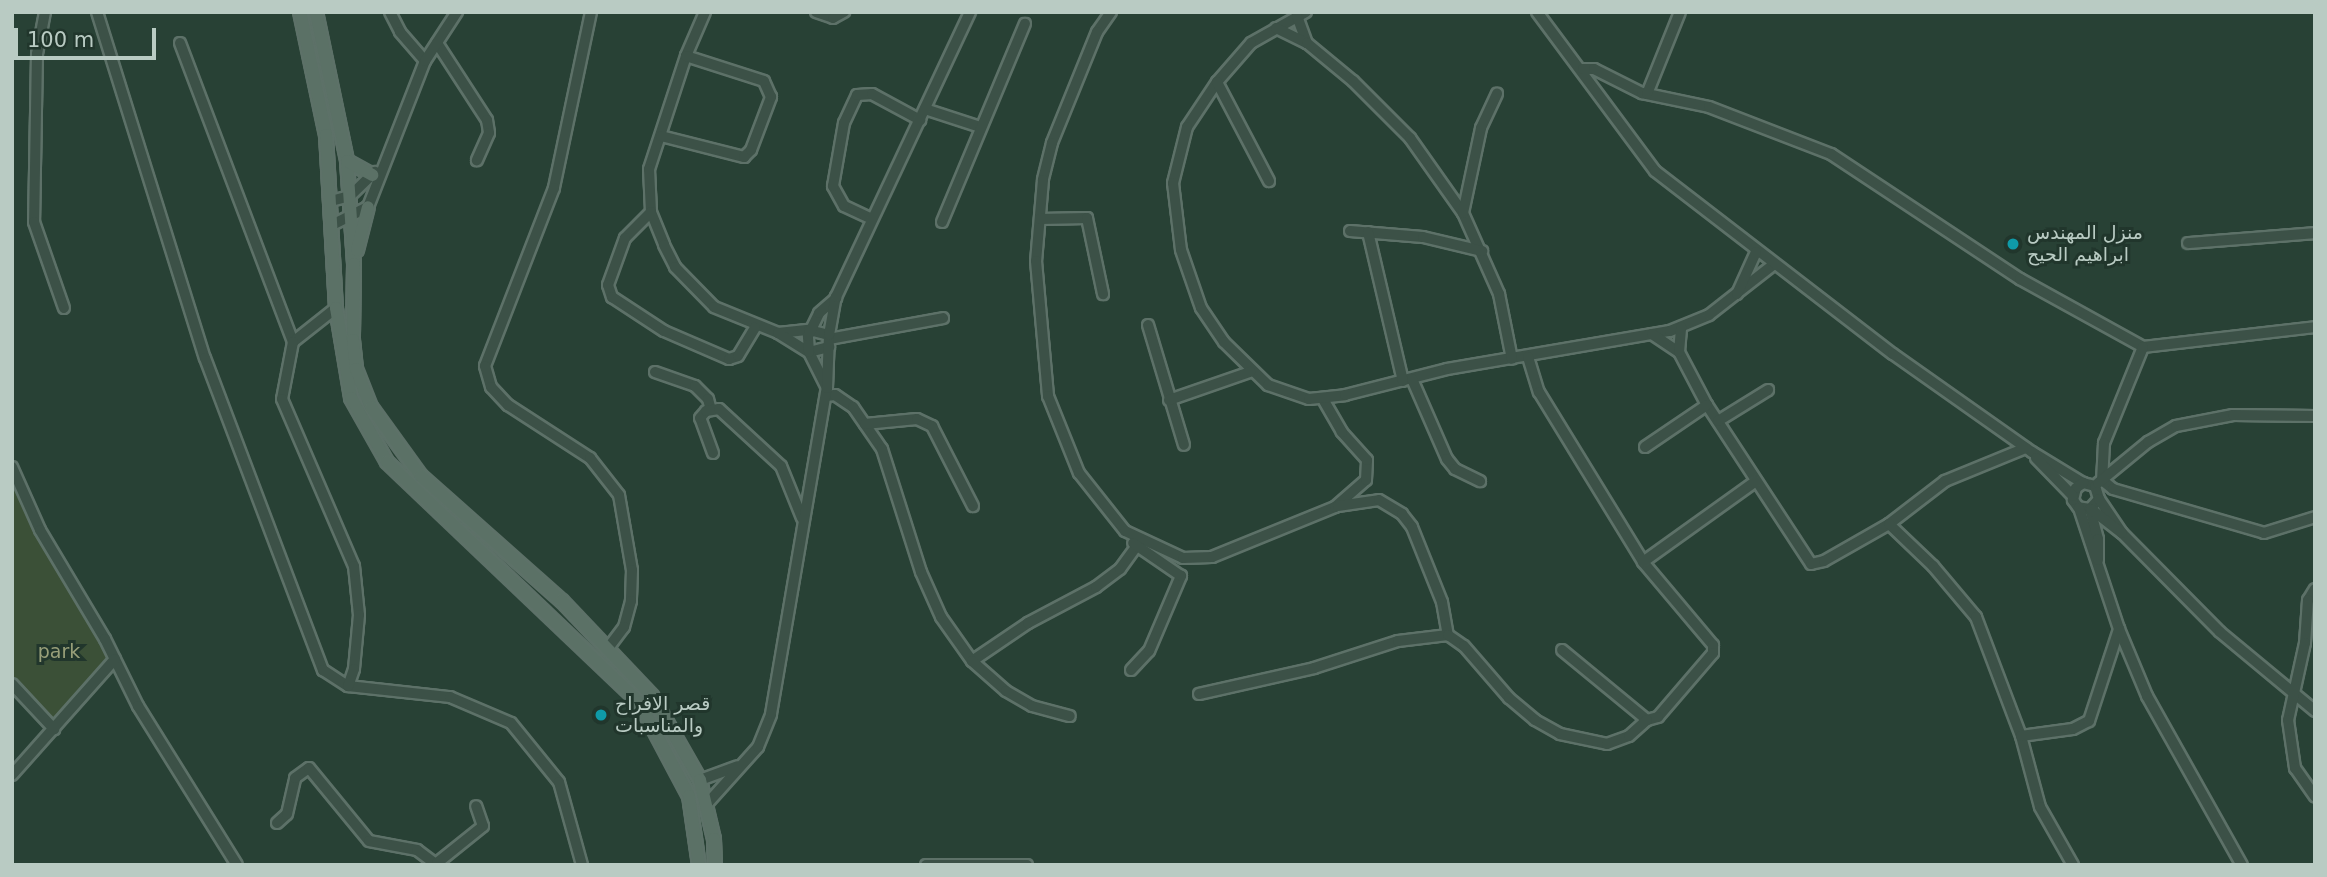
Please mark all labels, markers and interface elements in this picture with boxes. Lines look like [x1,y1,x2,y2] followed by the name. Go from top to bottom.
[18,14,159,58] scale bar
[27,28,94,52] text: 100 m
[2027,222,2143,266] place label: منزل المهندس ابراهيم الحيح
[2005,236,2021,252] marker: منزل المهندس ابراهيم الحيح
[38,641,80,663] park label: park
[615,693,710,737] place label: قصر الافراح والمناسبات
[593,707,609,723] marker: قصر الافراح والمناسبات

